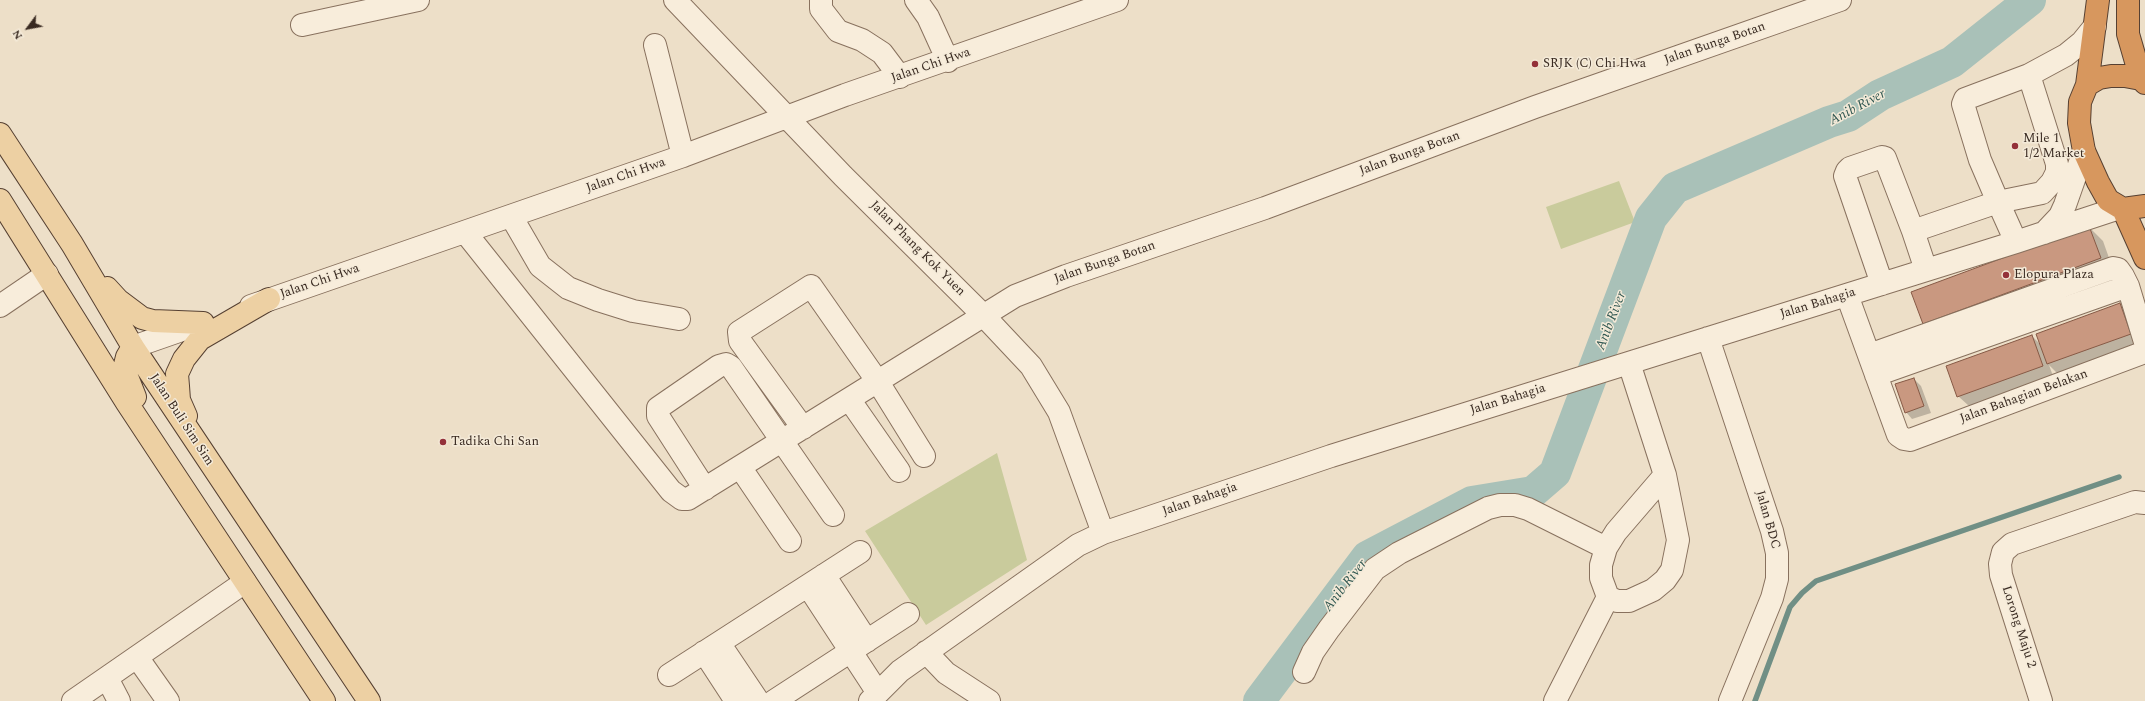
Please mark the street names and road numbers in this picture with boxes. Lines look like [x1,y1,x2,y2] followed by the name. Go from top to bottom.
[1662,19,1768,69] street label: Jalan Bunga Botan
[889,45,973,87] street label: Jalan Chi Hwa
[1357,129,1463,179] street label: Jalan Bunga Botan
[584,155,668,197] street label: Jalan Chi Hwa
[866,198,968,300] street label: Jalan Phang Kok Yuen
[1052,238,1158,288] street label: Jalan Bunga Botan
[278,261,362,303] street label: Jalan Chi Hwa
[1778,285,1858,323] street label: Jalan Bahagia
[1958,367,2090,427] street label: Jalan Bahagian Belakan
[145,371,217,469] street label: Jalan Buli Sim Sim
[1468,381,1548,419] street label: Jalan Bahagia
[1161,480,1239,520] street label: Jalan Bahagia
[1751,489,1783,551] street label: Jalan BDC
[1997,584,2039,670] street label: Lorong Maju 2

